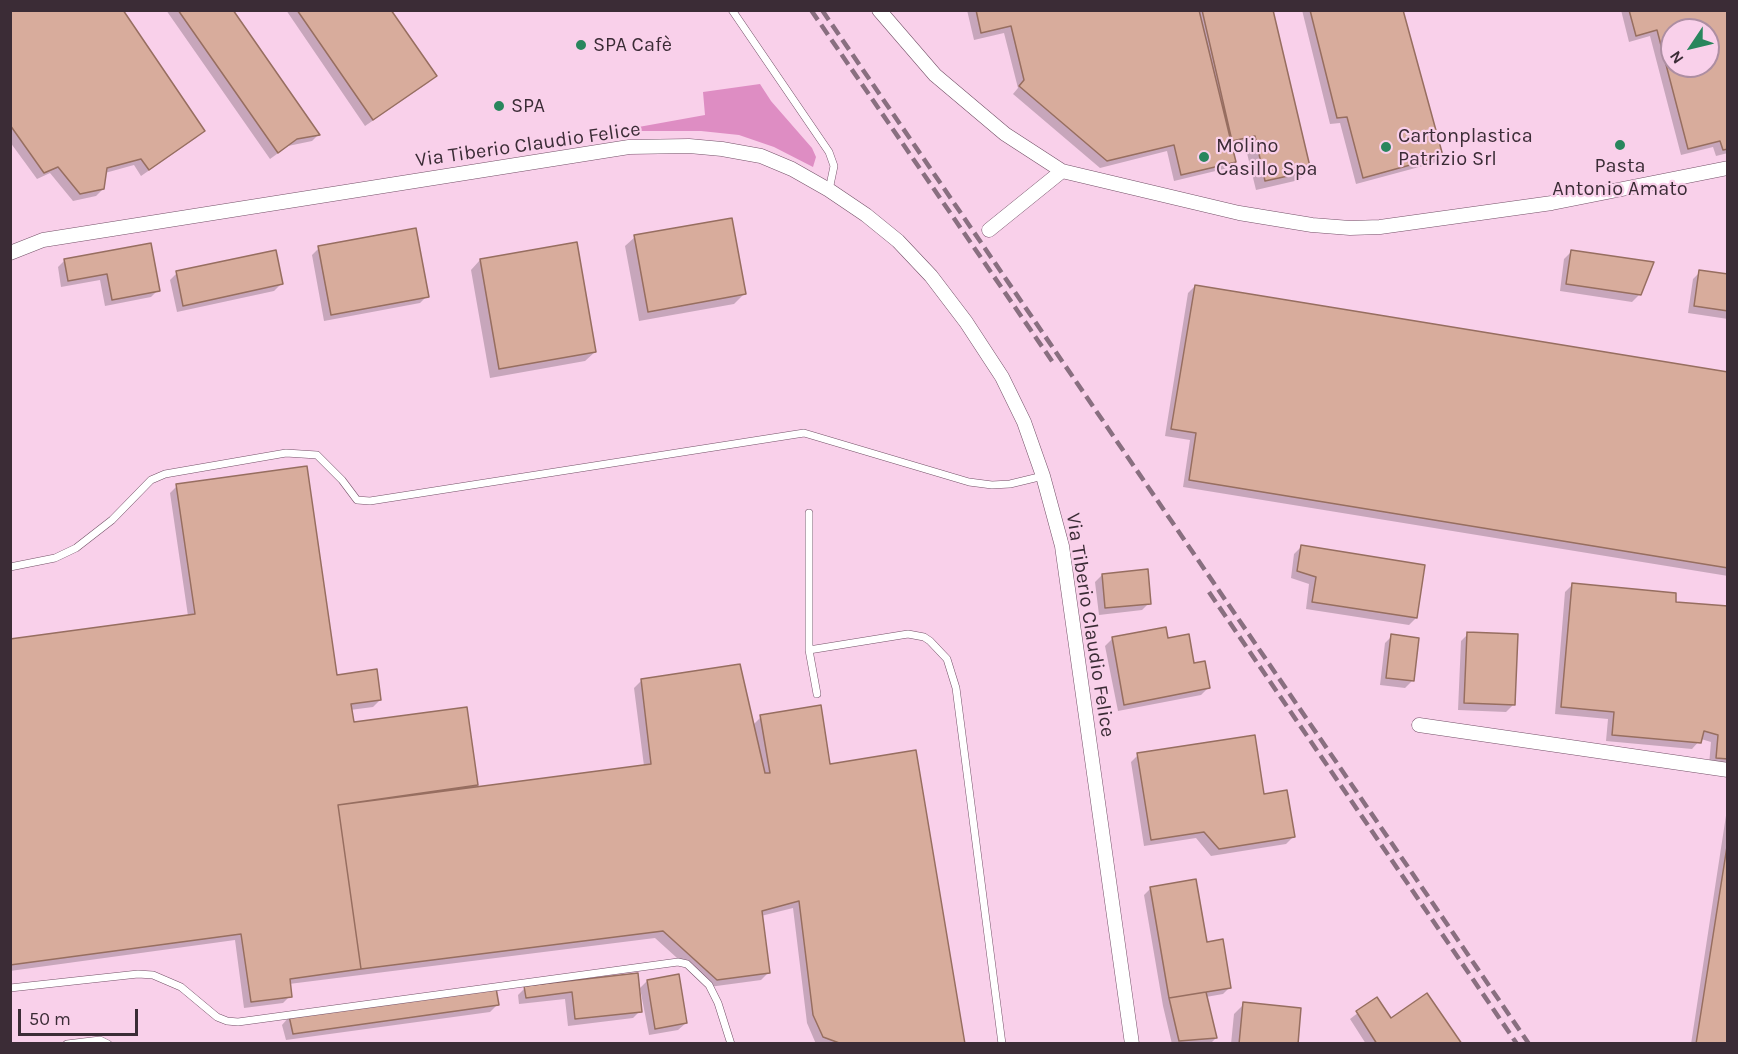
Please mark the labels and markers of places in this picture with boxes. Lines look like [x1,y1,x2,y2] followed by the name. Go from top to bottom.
[593,33,672,57] place label: SPA Cafè
[574,38,588,52] marker: SPA Cafè
[511,94,545,118] place label: SPA
[492,99,506,113] marker: SPA
[1398,124,1533,171] place label: Cartonplastica Patrizio Srl
[1216,134,1317,181] place label: Molino Casillo Spa
[1613,138,1627,152] marker: Pasta Antonio Amato
[1379,140,1393,154] marker: Cartonplastica Patrizio Srl
[1197,150,1211,164] marker: Molino Casillo Spa
[1552,154,1688,201] place label: Pasta Antonio Amato

